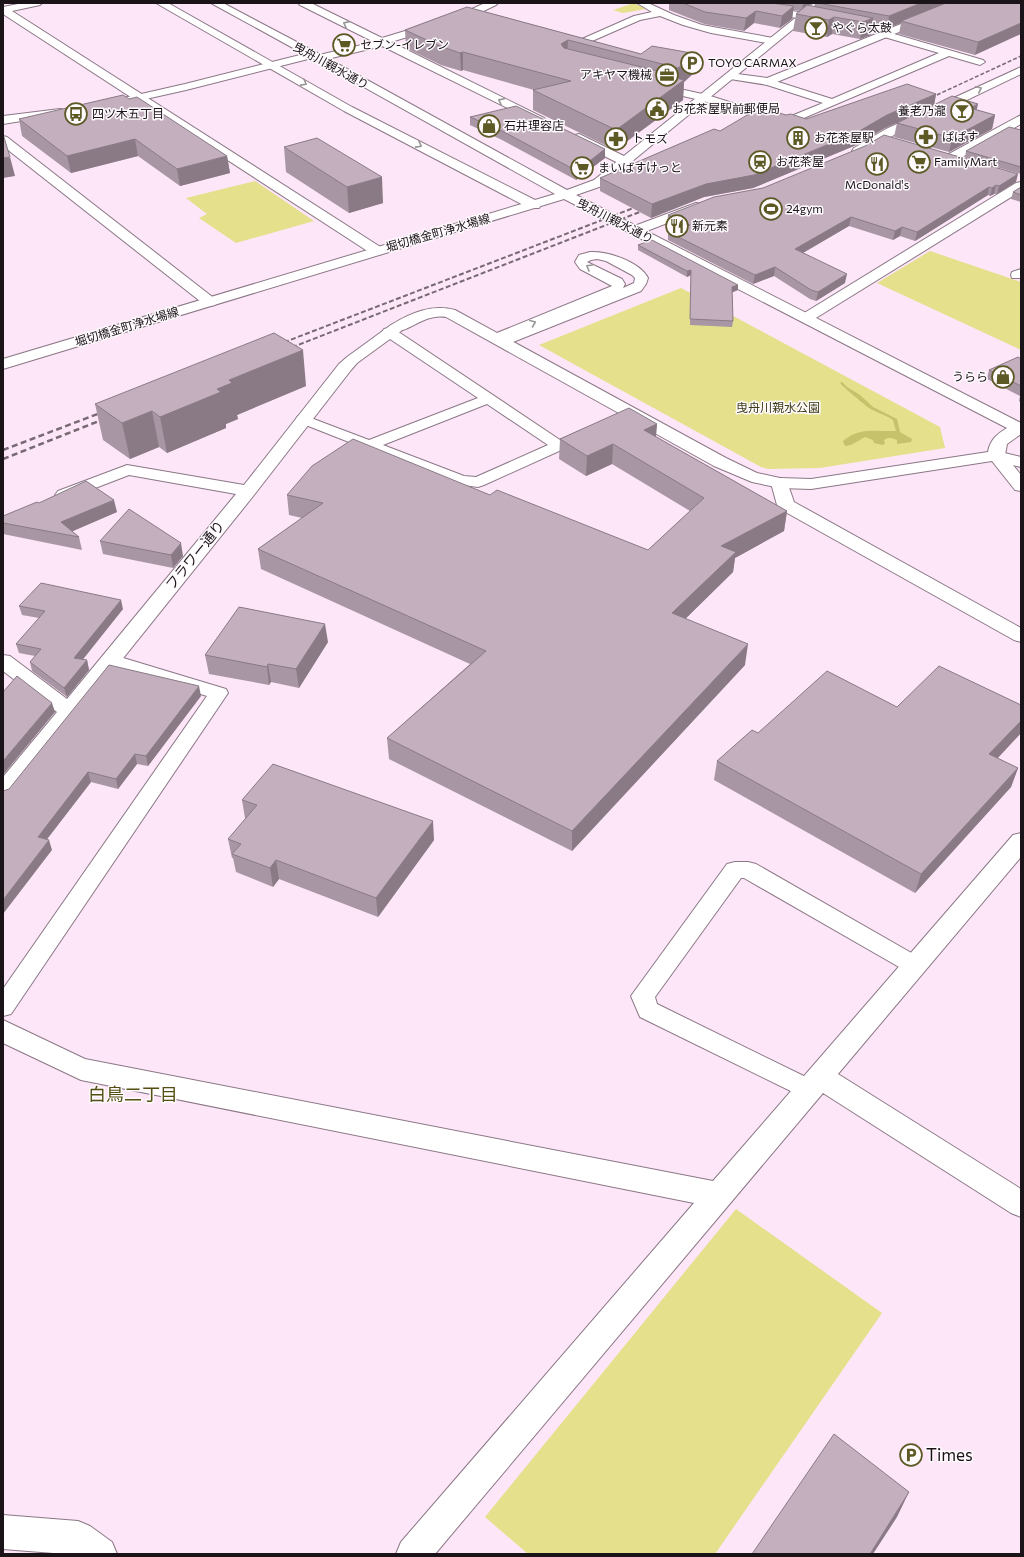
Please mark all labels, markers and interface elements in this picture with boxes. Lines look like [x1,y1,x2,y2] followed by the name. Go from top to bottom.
[803,15,829,41] bar icon: やぐら太鼓
[832,20,892,34] place label: やぐら太鼓
[343,21,350,29] one-way arrow
[331,32,357,58] supermarket icon: セブン-イレブン
[360,37,449,51] place label: セブン-イレブン
[291,39,372,92] street label: 曳舟川親水通り
[679,50,705,76] parking icon: TOYO CARMAX
[708,55,797,69] place label: TOYO CARMAX
[654,62,680,88] office icon: アキヤマ機械
[580,67,652,81] place label: アキヤマ機械
[300,78,307,86] one-way arrow
[975,86,983,94] one-way arrow
[644,96,670,122] public building icon: お花茶屋駅前郵便局
[498,98,505,106] one-way arrow
[949,98,975,124] bar icon: 養老乃瀧
[63,101,89,127] bus stop icon: 四ツ木五丁目
[672,101,780,115] place label: お花茶屋駅前郵便局
[898,103,946,117] place label: 養老乃瀧
[92,106,164,120] place label: 四ツ木五丁目
[476,113,502,139] shop icon: 石井理容店
[504,118,564,132] place label: 石井理容店
[913,124,939,150] pharmacy icon: ぱぱす
[785,125,811,151] building icon: お花茶屋駅
[603,126,629,152] pharmacy icon: トモズ
[942,129,978,143] place label: ぱぱす
[814,130,874,144] place label: お花茶屋駅
[632,131,668,145] place label: トモズ
[414,140,422,147] one-way arrow
[747,149,773,175] station icon: お花茶屋
[906,149,932,175] supermarket icon: FamilyMart
[864,151,890,177] restaurant icon: McDonald's
[776,154,824,168] place label: お花茶屋
[934,154,997,168] place label: FamilyMart
[569,155,595,181] supermarket icon: まいばすけっと
[598,160,682,174] place label: まいばすけっと
[845,177,909,191] place label: McDonald's
[575,195,656,245] street label: 曳舟川親水通り
[758,196,784,222] sports icon: 24gym
[786,201,823,215] place label: 24gym
[384,210,492,254] street label: 堀切橋金町浄水場線
[664,213,690,239] restaurant icon: 新元素
[692,218,728,232] place label: 新元素
[586,265,593,272] one-way arrow
[73,304,180,349] street label: 堀切橋金町浄水場線
[529,320,536,328] one-way arrow
[990,364,1016,390] shop icon: うらら
[952,369,988,383] place label: うらら
[736,400,820,414] park label: 曳舟川親水公園
[162,517,228,593] street label: フラワー通り
[88,1083,178,1105] district label: 白鳥二丁目
[898,1442,924,1468] parking icon: Times
[926,1444,973,1465] place label: Times

